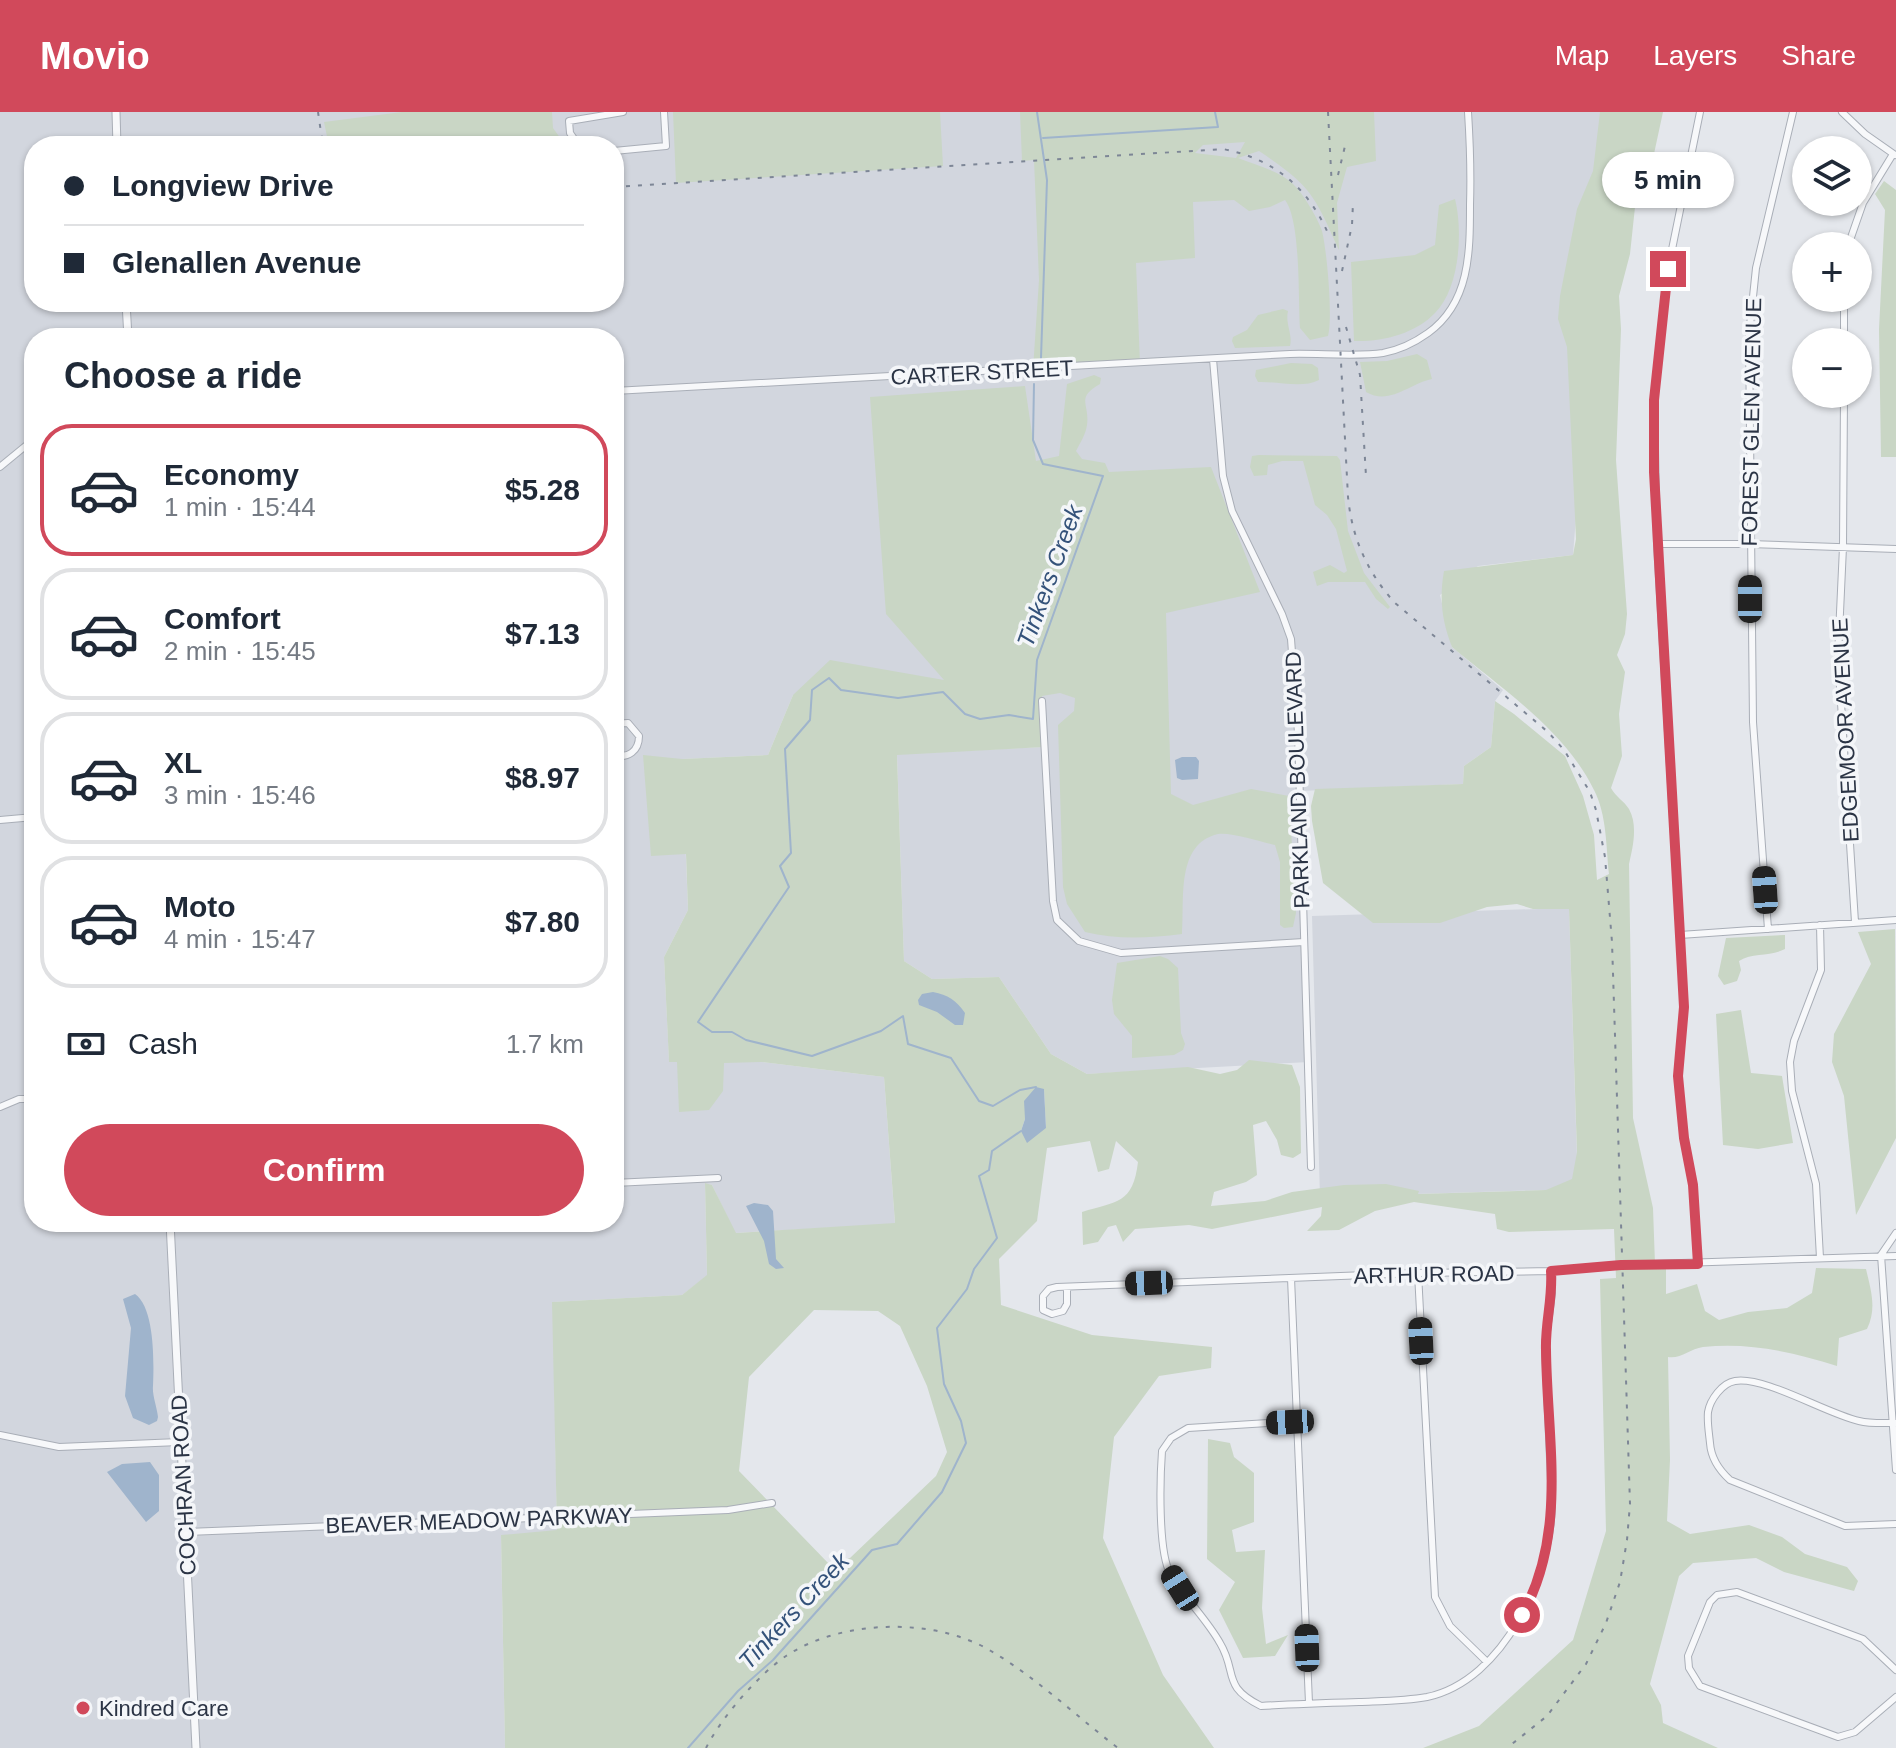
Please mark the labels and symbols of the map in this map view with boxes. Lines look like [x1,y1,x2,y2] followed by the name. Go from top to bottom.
[1602,153,1734,209] callout: 5 min
[1650,251,1686,287] route end
[1737,298,1766,547] street label: FOREST GLEN AVENUE
[890,355,1074,390] street label: CARTER STREET
[1011,499,1088,651] water label: Tinkers Creek
[1738,575,1762,623] car
[1827,617,1864,843] street label: EDGEMOOR AVENUE
[1281,651,1314,909] street label: PARKLAND BOULEVARD
[1751,865,1779,915] car
[1353,1261,1515,1288] street label: ARTHUR ROAD
[1125,1270,1173,1296] car
[1408,1316,1434,1366] car
[166,1394,201,1576] street label: COCHRAN ROAD
[1265,1409,1315,1435] car
[325,1503,633,1538] street label: BEAVER MEADOW PARKWAY
[733,1545,856,1674] water label: Tinkers Creek
[1157,1561,1203,1615] car
[1504,1597,1540,1633] route start
[1294,1624,1320,1672] car
[99,1696,229,1721] place label: Kindred Care
[74,1699,92,1717] marker: Kindred Care

